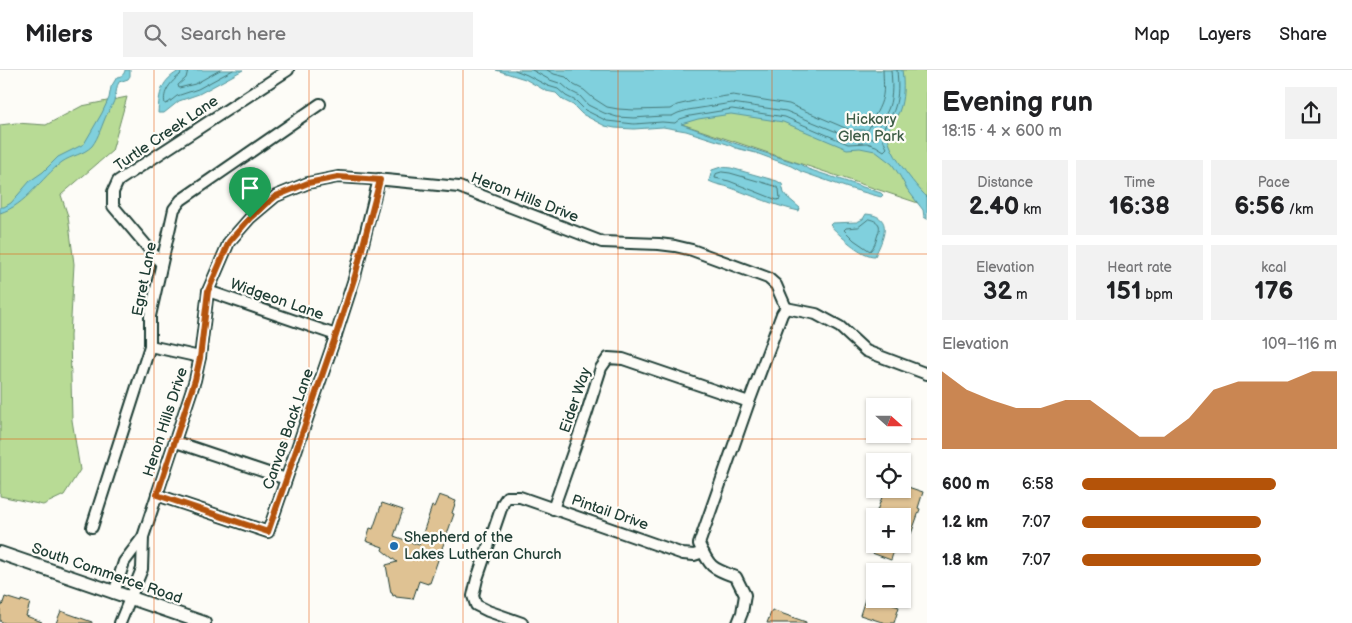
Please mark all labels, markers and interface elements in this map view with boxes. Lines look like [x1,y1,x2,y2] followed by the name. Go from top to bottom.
[123,12,473,57] search box
[25,20,93,49] text: Milers
[141,21,169,49] icon: search
[181,23,286,46] text: Search here
[1134,24,1170,45] text: Map
[1198,24,1251,45] text: Layers
[1279,24,1327,45] text: Share
[942,86,1093,119] text: Evening run
[1285,87,1337,139] button: share
[111,91,222,175] street label: Turtle Creek Lane
[838,110,905,146] park label: Hickory Glen Park
[942,122,1062,141] text: 18:15 · 4 × 600 m
[229,167,271,218] pin
[468,168,581,227] street label: Heron Hills Drive
[236,174,264,202] icon: arrive
[977,174,1033,191] text: Distance
[1124,174,1155,191] text: Time
[1258,174,1290,191] text: Pace
[969,191,1019,222] text: 2.40
[1109,191,1170,222] text: 16:38
[1234,191,1285,222] text: 6:56
[1019,201,1042,218] text: km
[1285,201,1313,218] text: /km
[128,240,161,318] street label: Egret Lane
[976,259,1034,276] text: Elevation
[1107,259,1172,276] text: Heart rate
[1261,259,1286,276] text: kcal
[228,275,326,324] street label: Widgeon Lane
[983,276,1012,307] text: 32
[1106,276,1142,307] text: 151
[1254,276,1293,307] text: 176
[1012,286,1028,303] text: m
[1142,286,1173,303] text: bpm
[942,335,1009,354] text: Elevation
[1262,335,1337,354] text: 109–116 m
[139,365,192,479] street label: Heron Hills Drive
[555,365,596,435] street label: Eider Way
[259,366,318,492] street label: Canvas Back Lane
[866,398,911,442] north arrow
[866,398,911,608] map controls
[866,453,911,498] button: locate
[942,475,990,494] text: 600 m
[1022,475,1054,494] text: 6:58
[569,490,651,535] street label: Pintail Drive
[866,508,911,553] button: +
[942,513,988,532] text: 1.2 km
[1022,513,1050,532] text: 7:07
[404,528,562,564] place label: Shepherd of the Lakes Lutheran Church
[29,539,185,608] street label: South Commerce Road
[388,540,400,552] marker: Shepherd of the Lakes Lutheran Church
[942,551,988,570] text: 1.8 km
[1022,551,1050,570] text: 7:07
[866,563,911,608] button: −

